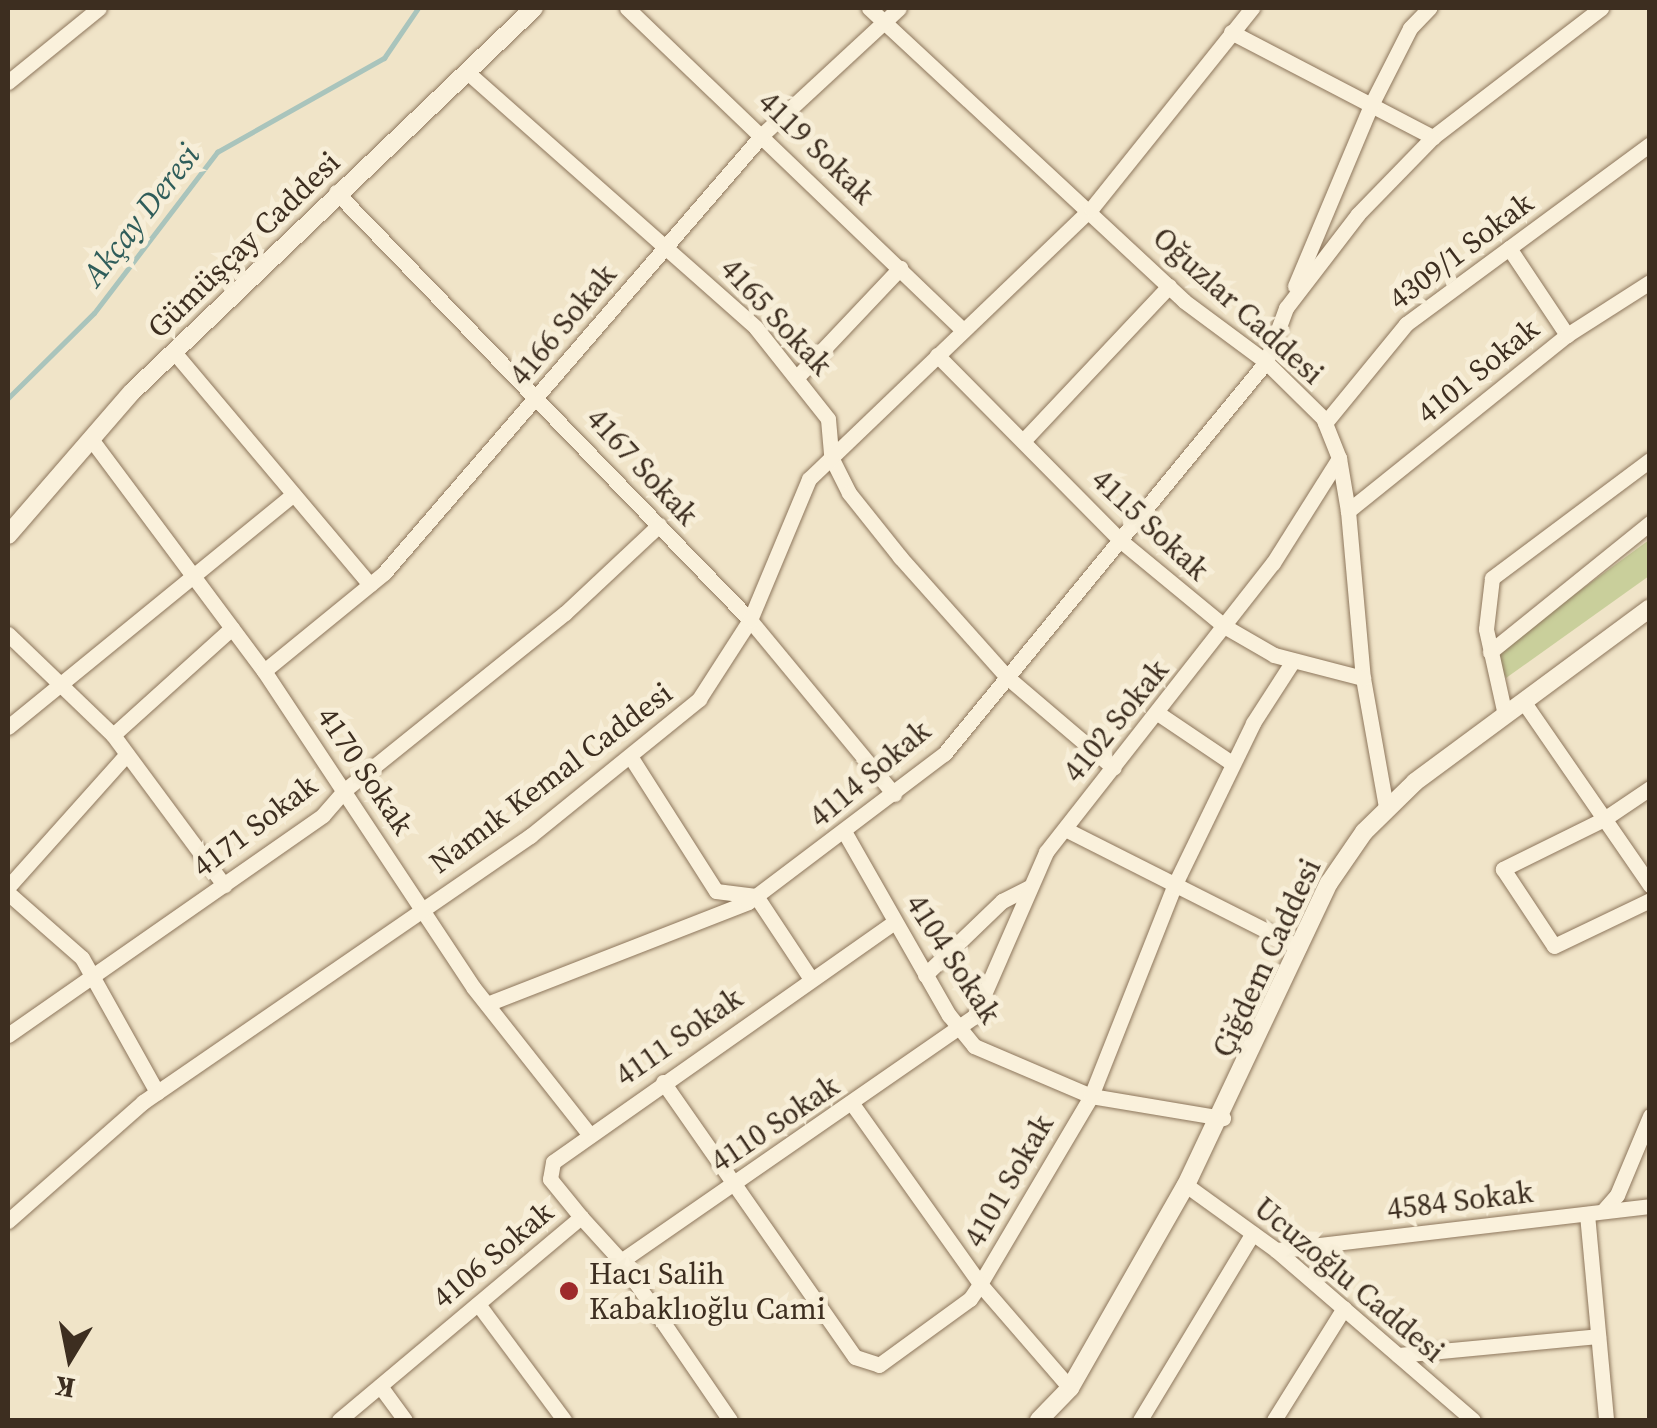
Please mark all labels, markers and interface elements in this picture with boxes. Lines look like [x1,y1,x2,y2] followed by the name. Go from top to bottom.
[751,84,881,212] street label: 4119 Sokak
[74,137,208,293] water label: Akçay Deresi
[141,144,347,346] street label: Gümüşçay Caddesi
[1382,185,1540,317] street label: 4309/1 Sokak
[1145,220,1331,392] street label: Oğuzlar Caddesi
[713,251,839,383] street label: 4165 Sokak
[502,257,624,393] street label: 4166 Sokak
[1410,311,1546,431] street label: 4101 Sokak
[579,401,705,533] street label: 4167 Sokak
[1084,462,1216,588] street label: 4115 Sokak
[1056,653,1176,789] street label: 4102 Sokak
[423,675,679,881] street label: Namık Kemal Caddesi
[309,700,421,842] street label: 4170 Sokak
[802,713,938,835] street label: 4114 Sokak
[186,768,324,884] street label: 4171 Sokak
[1205,853,1329,1063] street label: Çiğdem Caddesi
[898,888,1008,1030] street label: 4104 Sokak
[609,980,749,1094] street label: 4111 Sokak
[704,1068,846,1180] street label: 4110 Sokak
[957,1109,1061,1253] street label: 4101 Sokak
[1385,1174,1535,1228] street label: 4584 Sokak
[1247,1190,1451,1370] street label: Ucuzoğlu Caddesi
[425,1194,561,1316] street label: 4106 Sokak
[589,1256,826,1326] place label: Hacı Salih Kabaklıoğlu Cami
[558,1280,580,1302] marker: Hacı Salih Kabaklıoğlu Cami
[20,1308,120,1408] north arrow
[52,1367,78,1408] text: K

